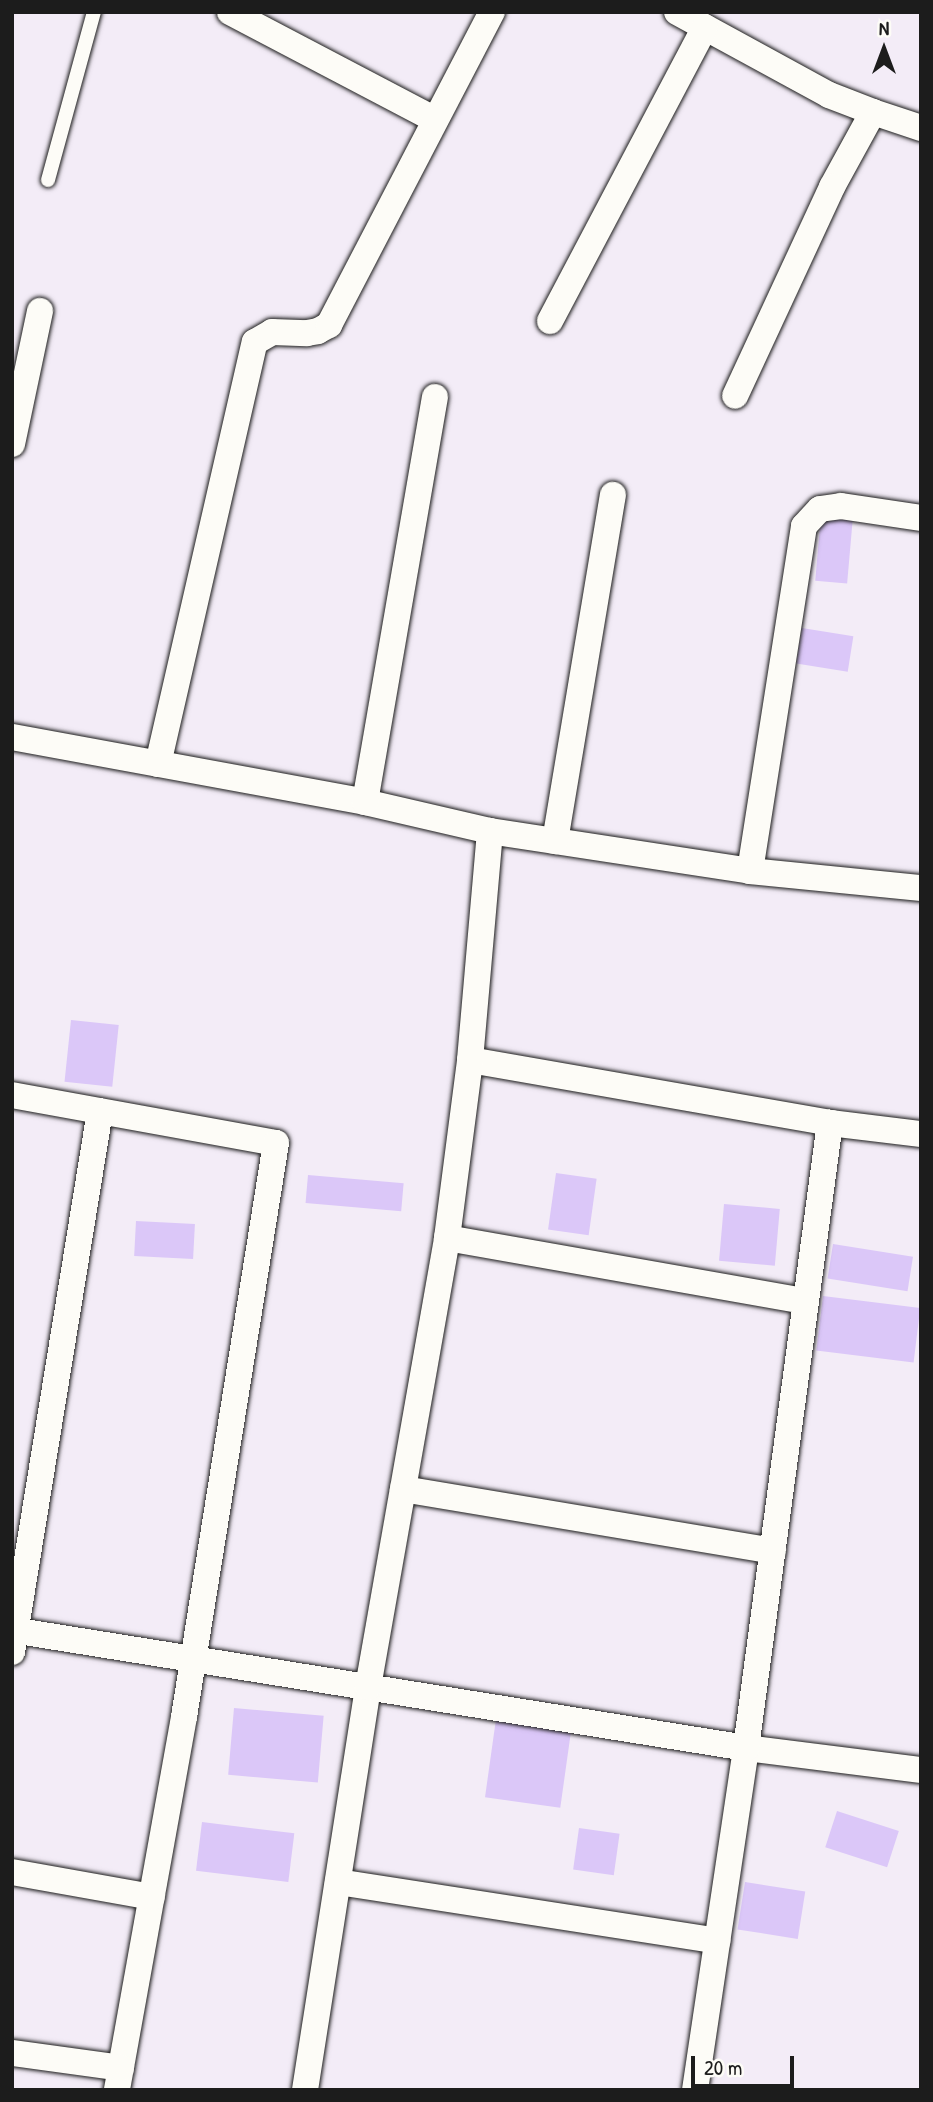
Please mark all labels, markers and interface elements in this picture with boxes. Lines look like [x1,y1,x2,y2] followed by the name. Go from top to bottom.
[849,14,919,84] north arrow
[879,15,889,41] text: N
[695,2042,798,2086] scale bar
[704,2053,742,2082] text: 20 m

